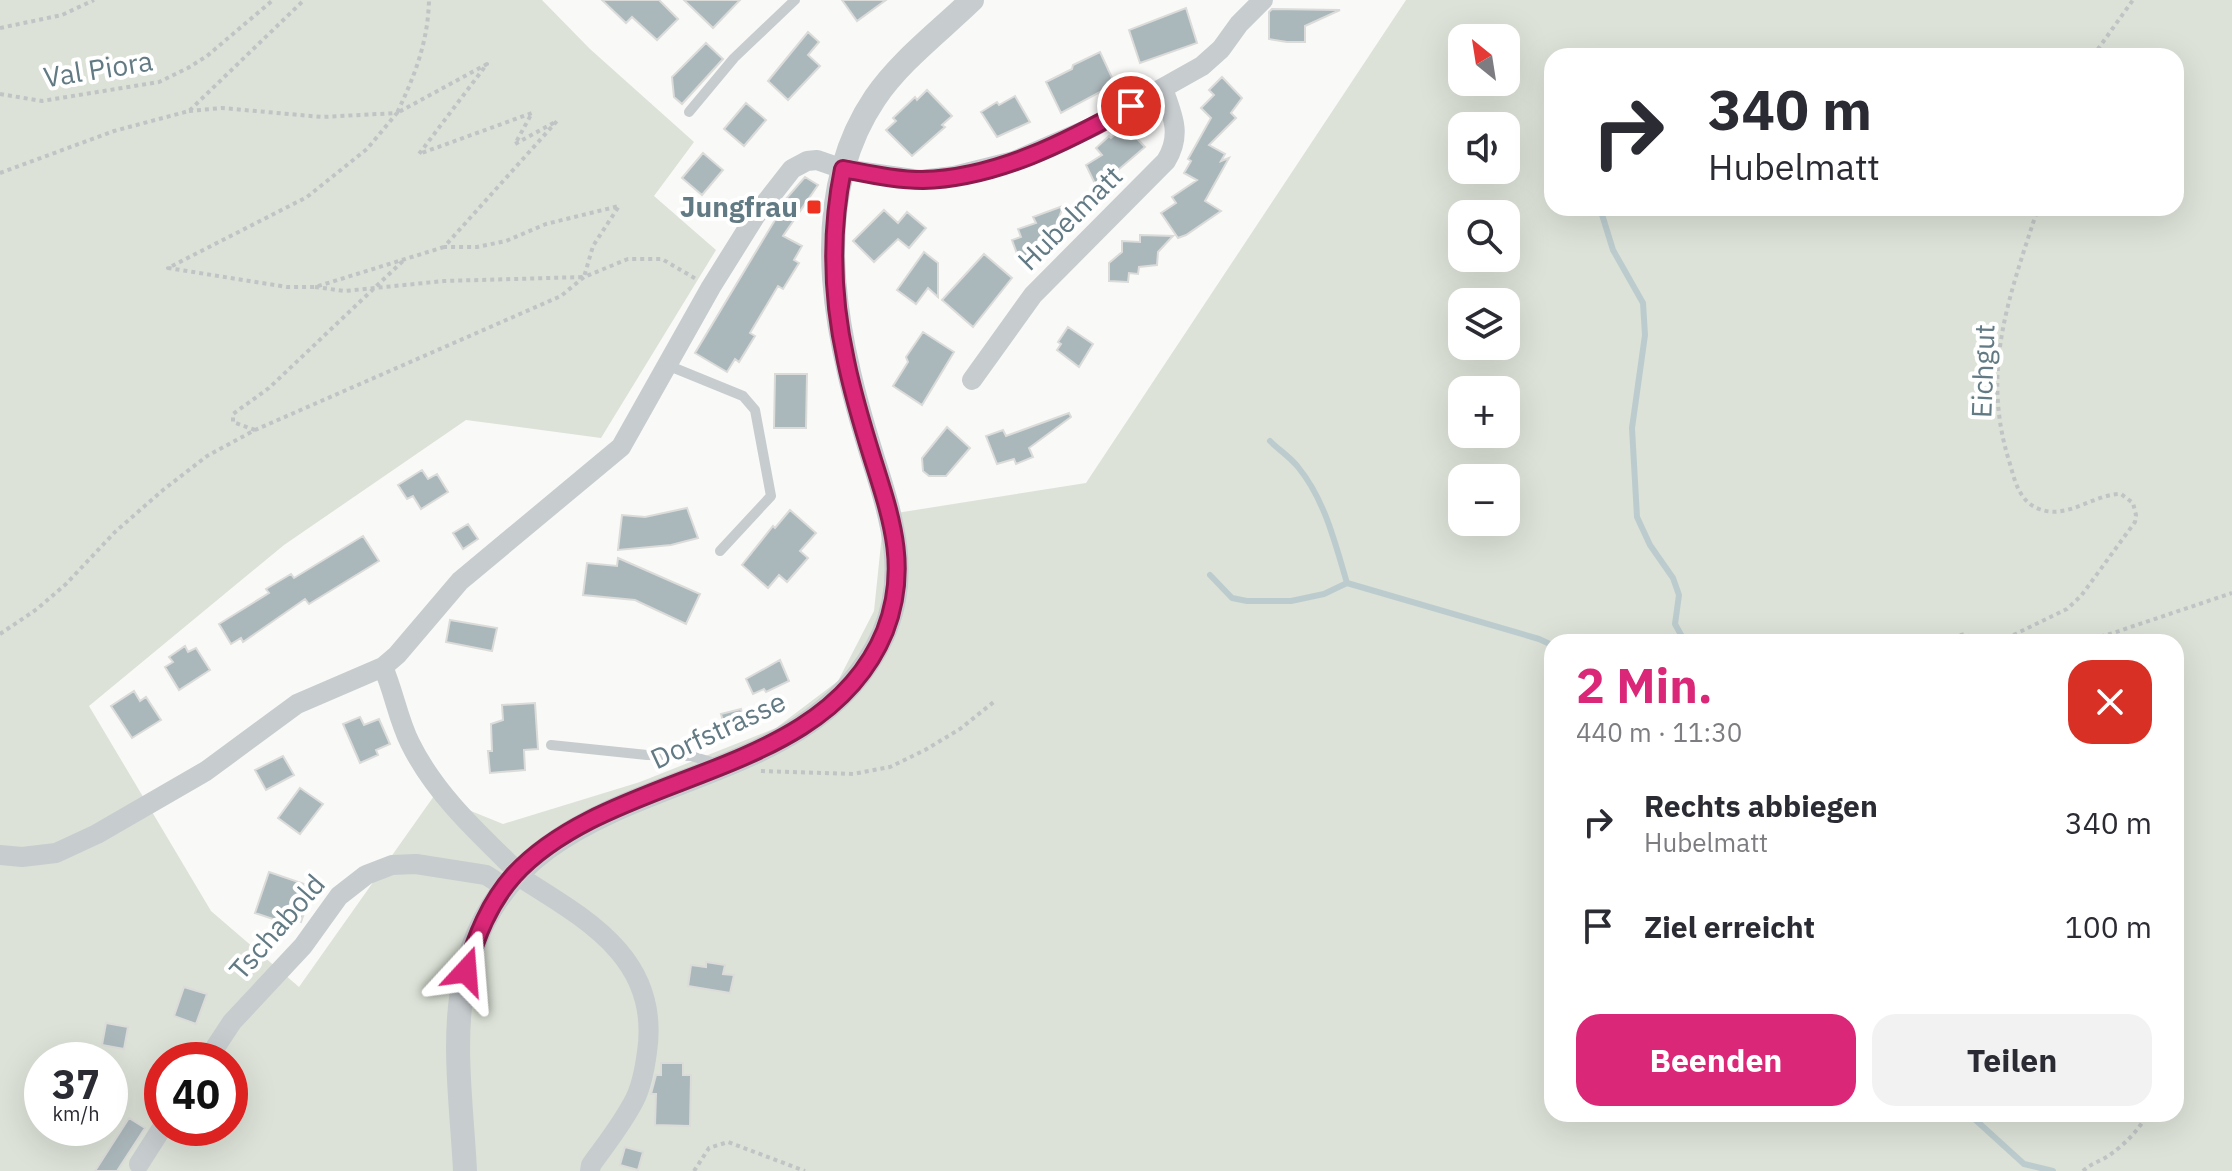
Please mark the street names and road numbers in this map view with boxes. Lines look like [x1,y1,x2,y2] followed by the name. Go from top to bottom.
[41,42,155,95] street label: Val Piora
[1009,157,1130,278] street label: Hubelmatt
[1962,324,2003,418] street label: Eichgut
[644,682,791,777] street label: Dorfstrasse
[221,866,333,987] street label: Tschabold

